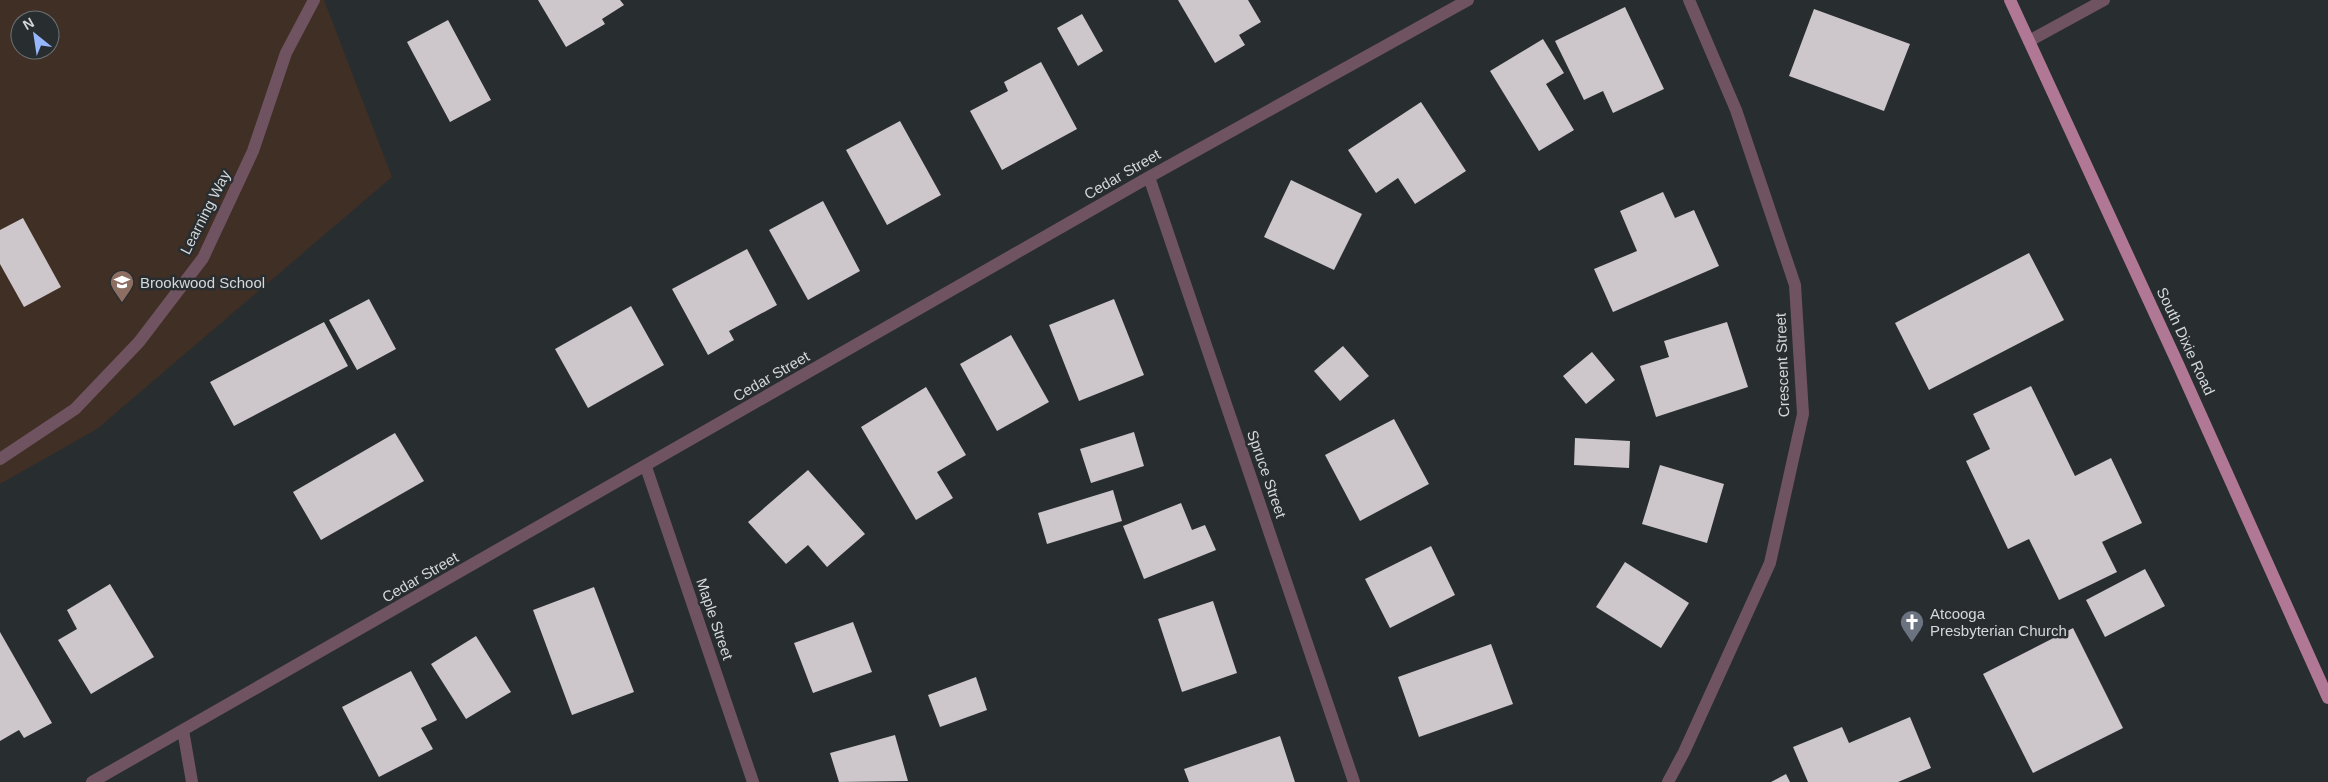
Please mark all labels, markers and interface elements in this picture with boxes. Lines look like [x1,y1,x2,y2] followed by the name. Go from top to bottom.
[10,10,60,60] north arrow
[20,14,37,33] text: N
[1081,145,1164,203] street label: Cedar Street
[177,167,234,257] street label: Learning Way
[109,269,135,303] school or university icon: Brookwood School
[140,274,265,291] place label: Brookwood School
[2154,285,2218,397] street label: South Dixie Road
[1772,312,1792,417] street label: Crescent Street
[730,347,813,405] street label: Cedar Street
[1244,428,1290,521] street label: Spruce Street
[379,548,462,606] street label: Cedar Street
[693,576,737,663] street label: Maple Street
[1930,605,2067,639] place label: Atcooga Presbyterian Church
[1899,609,1925,643] church icon: Atcooga Presbyterian Church

